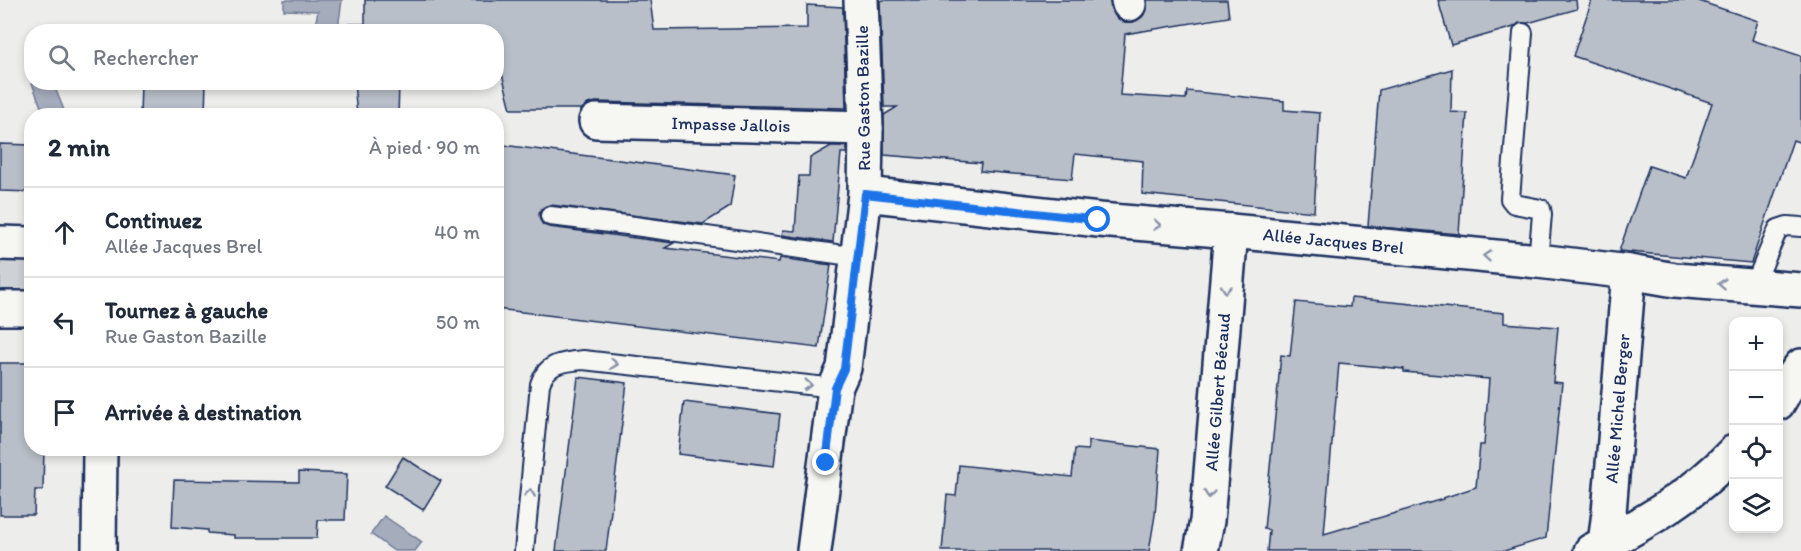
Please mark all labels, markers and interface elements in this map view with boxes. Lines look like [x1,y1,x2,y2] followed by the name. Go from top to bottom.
[24,24,504,90] search box
[851,25,875,171] street label: Rue Gaston Bazille
[45,41,78,74] icon: search
[93,44,198,71] text: Rechercher
[671,112,791,137] street label: Impasse Jallois
[48,131,110,163] text: 2 min
[369,135,480,159] text: À pied · 90 m
[1084,206,1110,232] route start
[105,207,202,234] text: Continuez
[48,216,81,249] icon: ahead
[1152,218,1161,231] one-way arrow
[434,220,480,244] text: 40 m
[1262,223,1405,259] street label: Allée Jacques Brel
[105,234,262,258] text: Allée Jacques Brel
[1482,250,1491,263] one-way arrow
[1717,278,1726,291] one-way arrow
[1220,285,1233,294] one-way arrow
[105,297,268,324] text: Tournez à gauche
[48,306,81,339] icon: left
[436,310,480,334] text: 50 m
[1200,312,1235,472] street label: Allée Gilbert Bécaud
[1729,317,1783,533] map controls
[1729,317,1783,371] button: +
[105,324,267,348] text: Rue Gaston Bazille
[1600,333,1635,484] street label: Allée Michel Berger
[610,357,619,369] one-way arrow
[1729,371,1783,425] button: −
[803,378,813,391] one-way arrow
[48,396,81,429] icon: arrive
[105,399,301,426] text: Arrivée à destination
[1729,425,1783,479] button: locate
[812,449,838,475] route end
[1729,479,1783,533] button: layers
[523,488,536,497] one-way arrow
[1203,490,1216,499] one-way arrow

